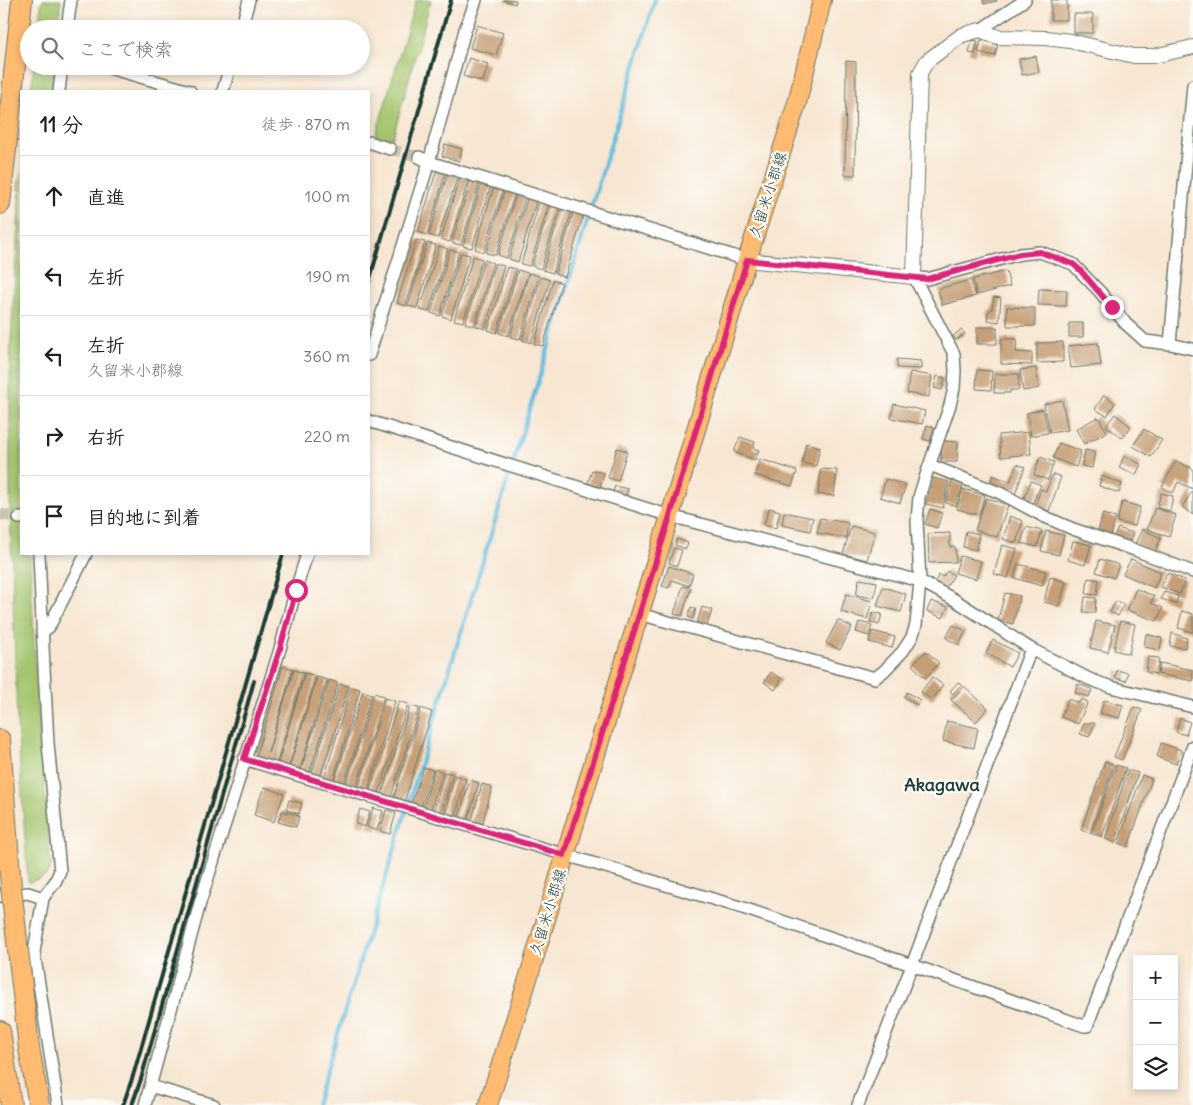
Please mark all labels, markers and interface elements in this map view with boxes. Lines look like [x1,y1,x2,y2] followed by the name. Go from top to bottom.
[20,20,370,75] search box
[38,34,66,62] icon: search
[78,37,173,61] text: ここで検索
[40,111,83,138] text: 11 分
[261,114,350,134] text: 徒歩 · 870 m
[745,149,790,241] street label: 久留米小郡線
[40,182,68,210] icon: ahead
[87,185,125,209] text: 直進
[305,186,350,206] text: 100 m
[40,262,68,290] icon: left
[87,265,125,289] text: 左折
[306,266,350,286] text: 190 m
[1101,296,1124,319] route end
[87,333,125,357] text: 左折
[40,342,68,370] icon: left
[303,346,350,366] text: 360 m
[87,360,183,380] text: 久留米小郡線
[40,422,68,450] icon: right
[87,425,125,449] text: 右折
[304,426,350,446] text: 220 m
[40,502,68,530] icon: arrive
[87,505,201,529] text: 目的地に到着
[285,579,308,602] route start
[904,773,980,796] district label: Akagawa
[525,866,570,958] street label: 久留米小郡線
[1133,955,1178,1090] map controls
[1133,955,1178,1000] button: +
[1133,1000,1178,1045] button: −
[1133,1045,1178,1090] button: layers

